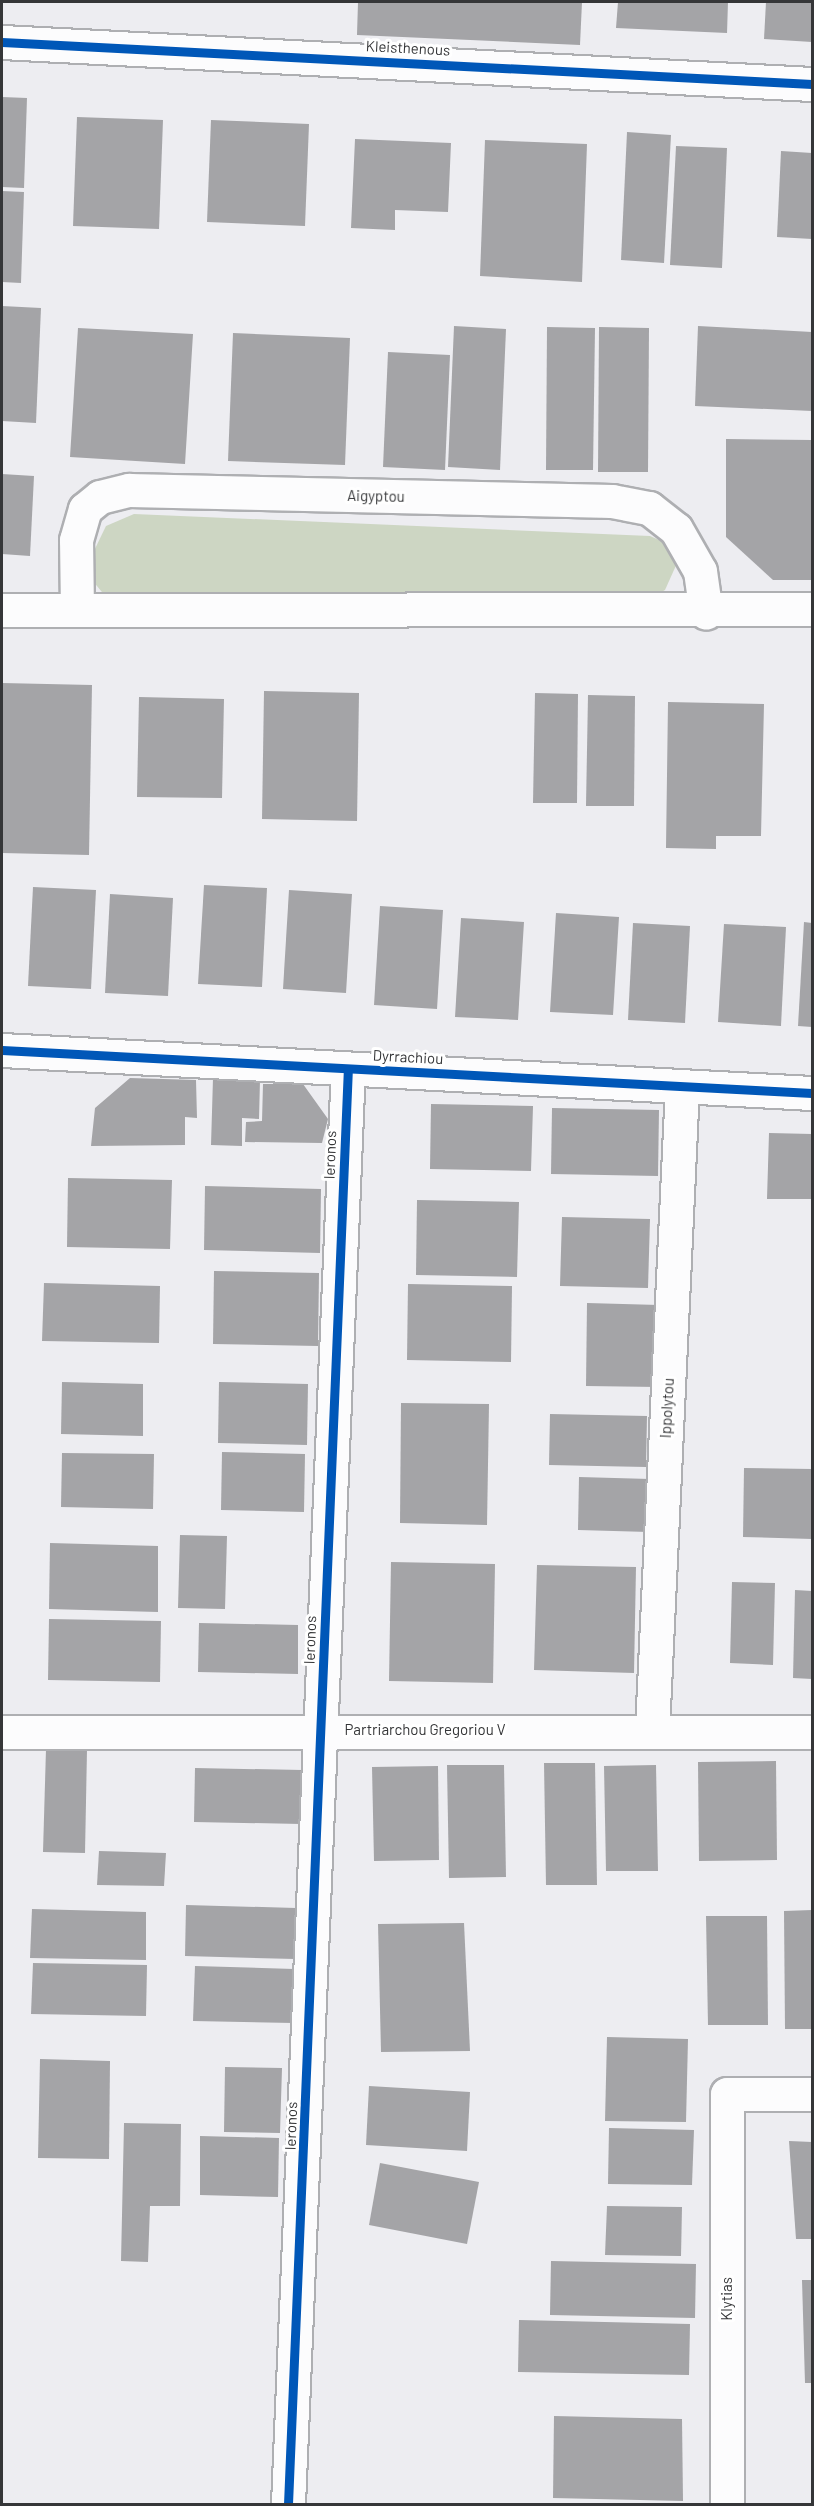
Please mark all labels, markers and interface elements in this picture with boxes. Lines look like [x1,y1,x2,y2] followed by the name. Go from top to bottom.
[365,37,451,59] street label: Kleisthenous
[347,486,405,506] street label: Aigyptou
[372,1046,444,1068] street label: Dyrrachiou
[320,1130,340,1180] street label: Ieronos
[656,1377,678,1439] street label: Ippolytou
[300,1615,320,1665] street label: Ieronos
[344,1721,506,1739] street label: Partriarchou Gregoriou V
[281,2101,301,2151] street label: Ieronos
[718,2277,736,2321] street label: Klytias

